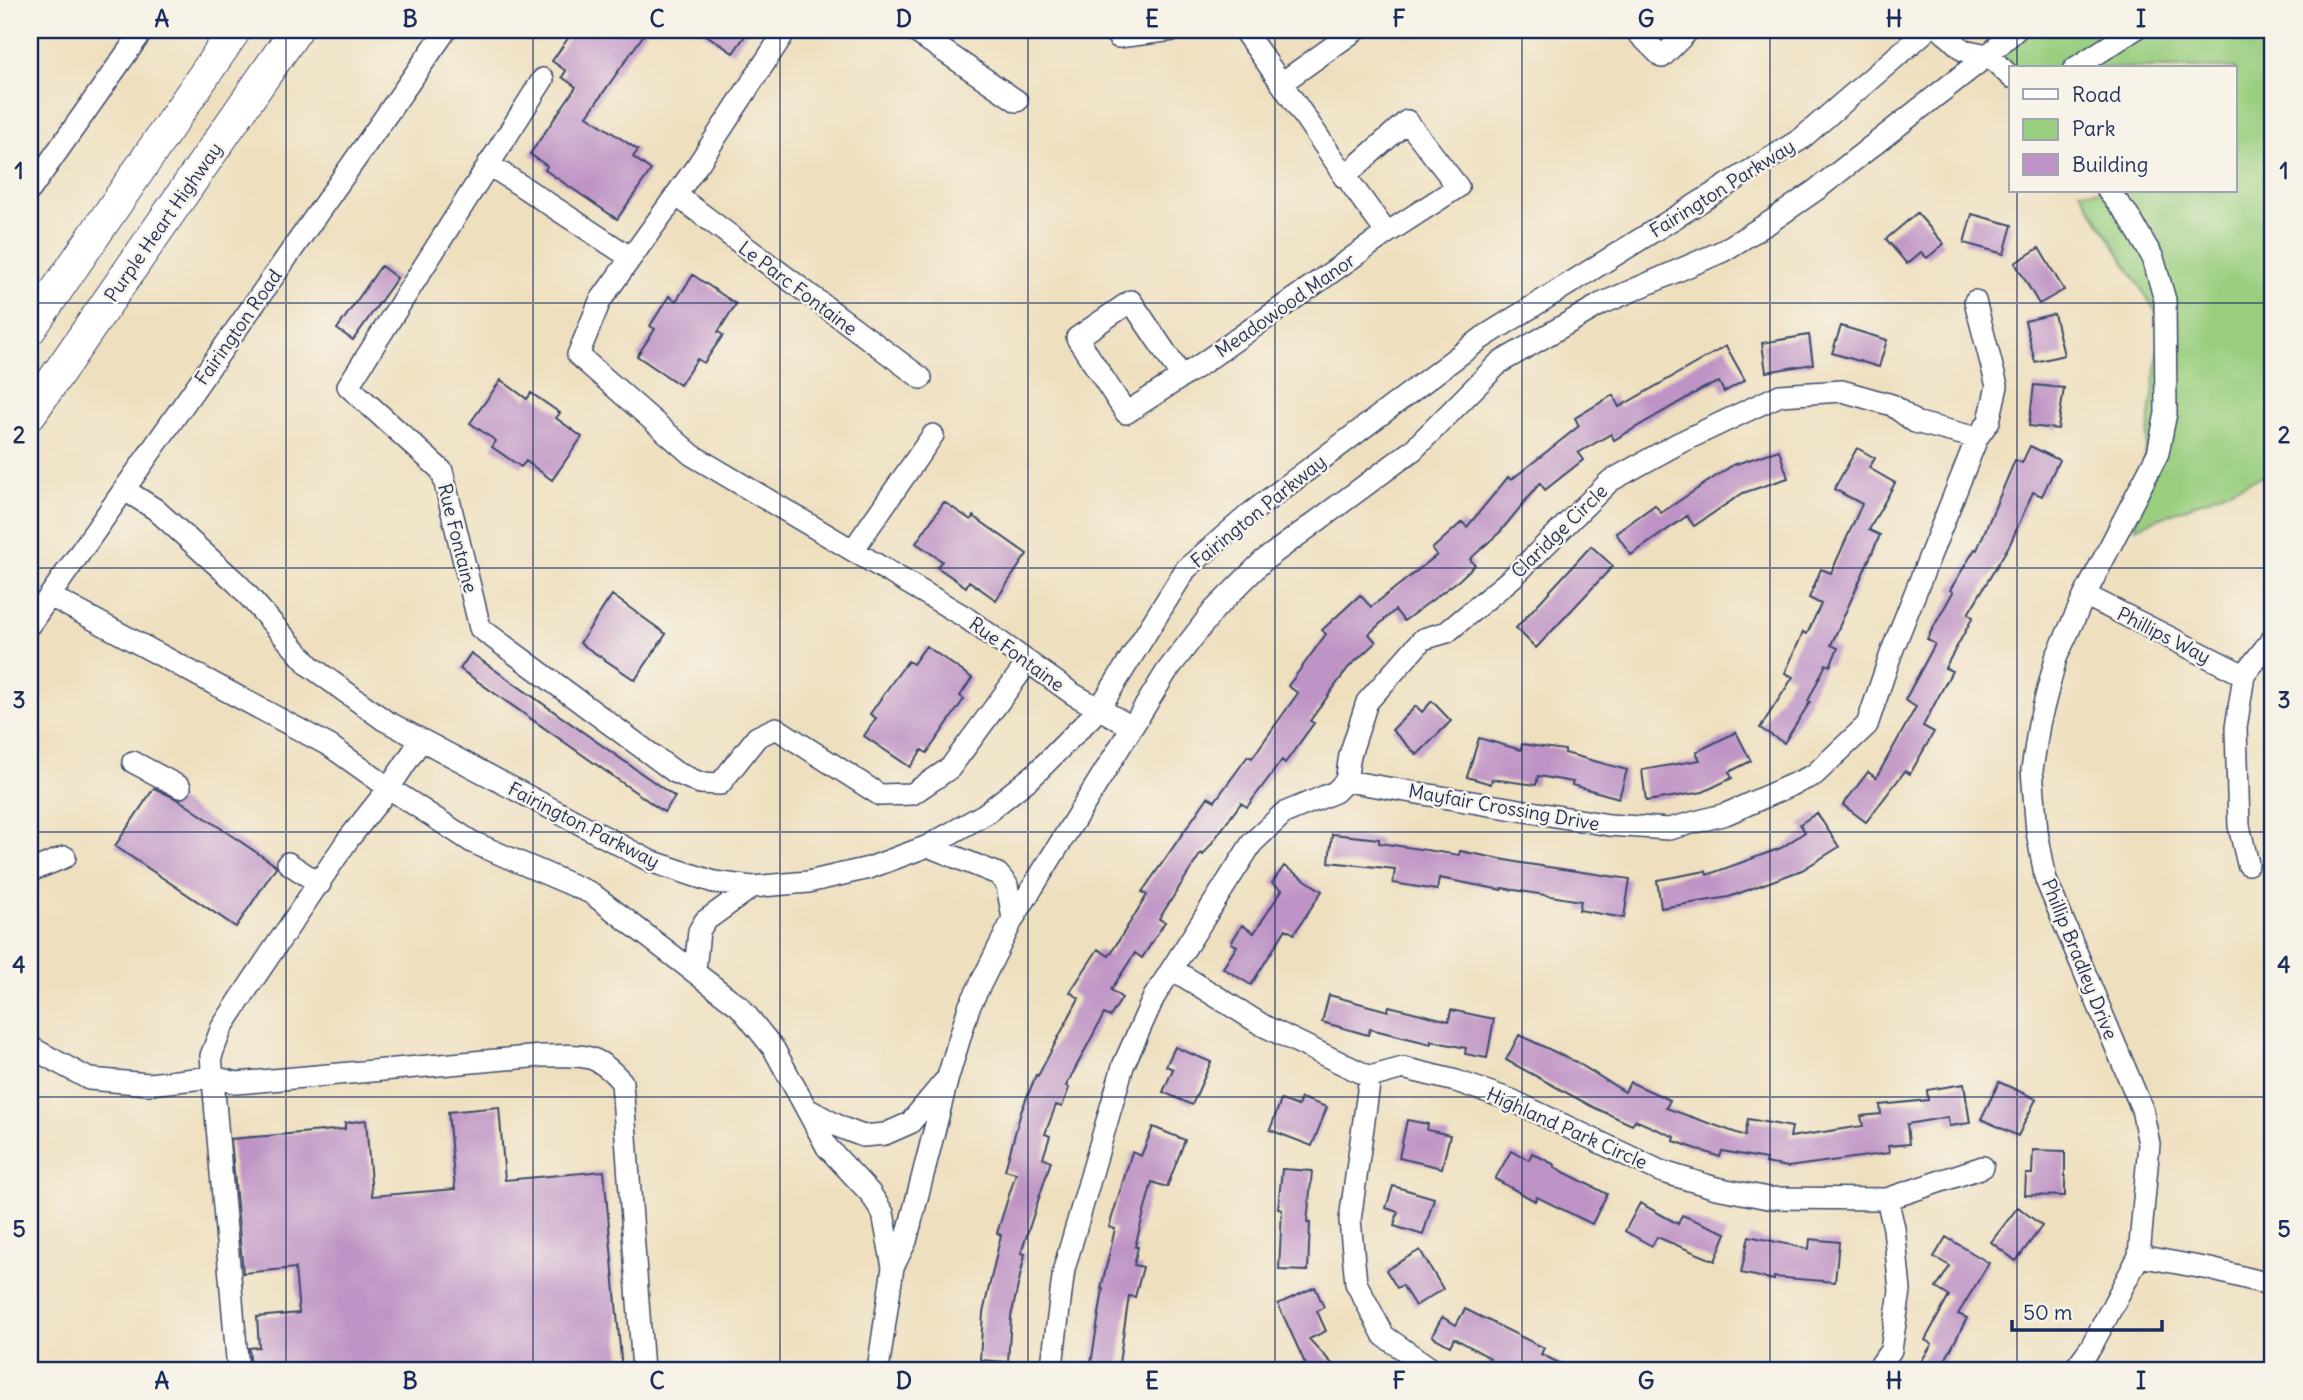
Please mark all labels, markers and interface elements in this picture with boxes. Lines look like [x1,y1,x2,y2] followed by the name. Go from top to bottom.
[155,4,170,33] text: A
[402,4,418,33] text: B
[649,4,665,33] text: C
[896,4,912,33] text: D
[1145,4,1159,33] text: E
[1392,4,1406,33] text: F
[1638,4,1654,33] text: G
[1886,4,1902,33] text: H
[2136,4,2146,33] text: I
[2009,66,2236,192] legend
[2072,81,2121,108] text: Road
[2072,115,2115,142] text: Park
[1645,134,1799,242] street label: Fairington Parkway
[99,138,227,306] street label: Purple Heart Highway
[2072,151,2148,178] text: Building
[14,156,24,185] text: 1
[2279,156,2289,185] text: 1
[734,236,862,340] street label: Le Parc Fontaine
[1210,248,1360,362] street label: Meadowood Manor
[189,265,287,389] street label: Fairington Road
[13,420,26,449] text: 2
[2278,420,2291,449] text: 2
[1186,449,1330,573] street label: Fairington Parkway
[1506,479,1612,583] street label: Claridge Circle
[433,481,483,595] street label: Rue Fontaine
[2113,601,2215,669] street label: Phillips Way
[965,611,1069,697] street label: Rue Fontaine
[12,685,26,714] text: 3
[2277,685,2291,714] text: 3
[504,776,664,874] street label: Fairington Parkway
[1407,778,1601,836] street label: Mayfair Crossing Drive
[2037,875,2123,1043] street label: Phillip Bradley Drive
[12,950,26,979] text: 4
[2277,950,2291,979] text: 4
[1483,1082,1651,1174] street label: Highland Park Circle
[12,1214,26,1243] text: 5
[2277,1214,2291,1243] text: 5
[2012,1288,2163,1332] scale bar
[2023,1299,2072,1326] text: 50 m
[155,1366,170,1395] text: A
[402,1366,418,1395] text: B
[649,1366,665,1395] text: C
[896,1366,912,1395] text: D
[1145,1366,1159,1395] text: E
[1392,1366,1406,1395] text: F
[1638,1366,1654,1395] text: G
[1886,1366,1902,1395] text: H
[2136,1366,2146,1395] text: I

